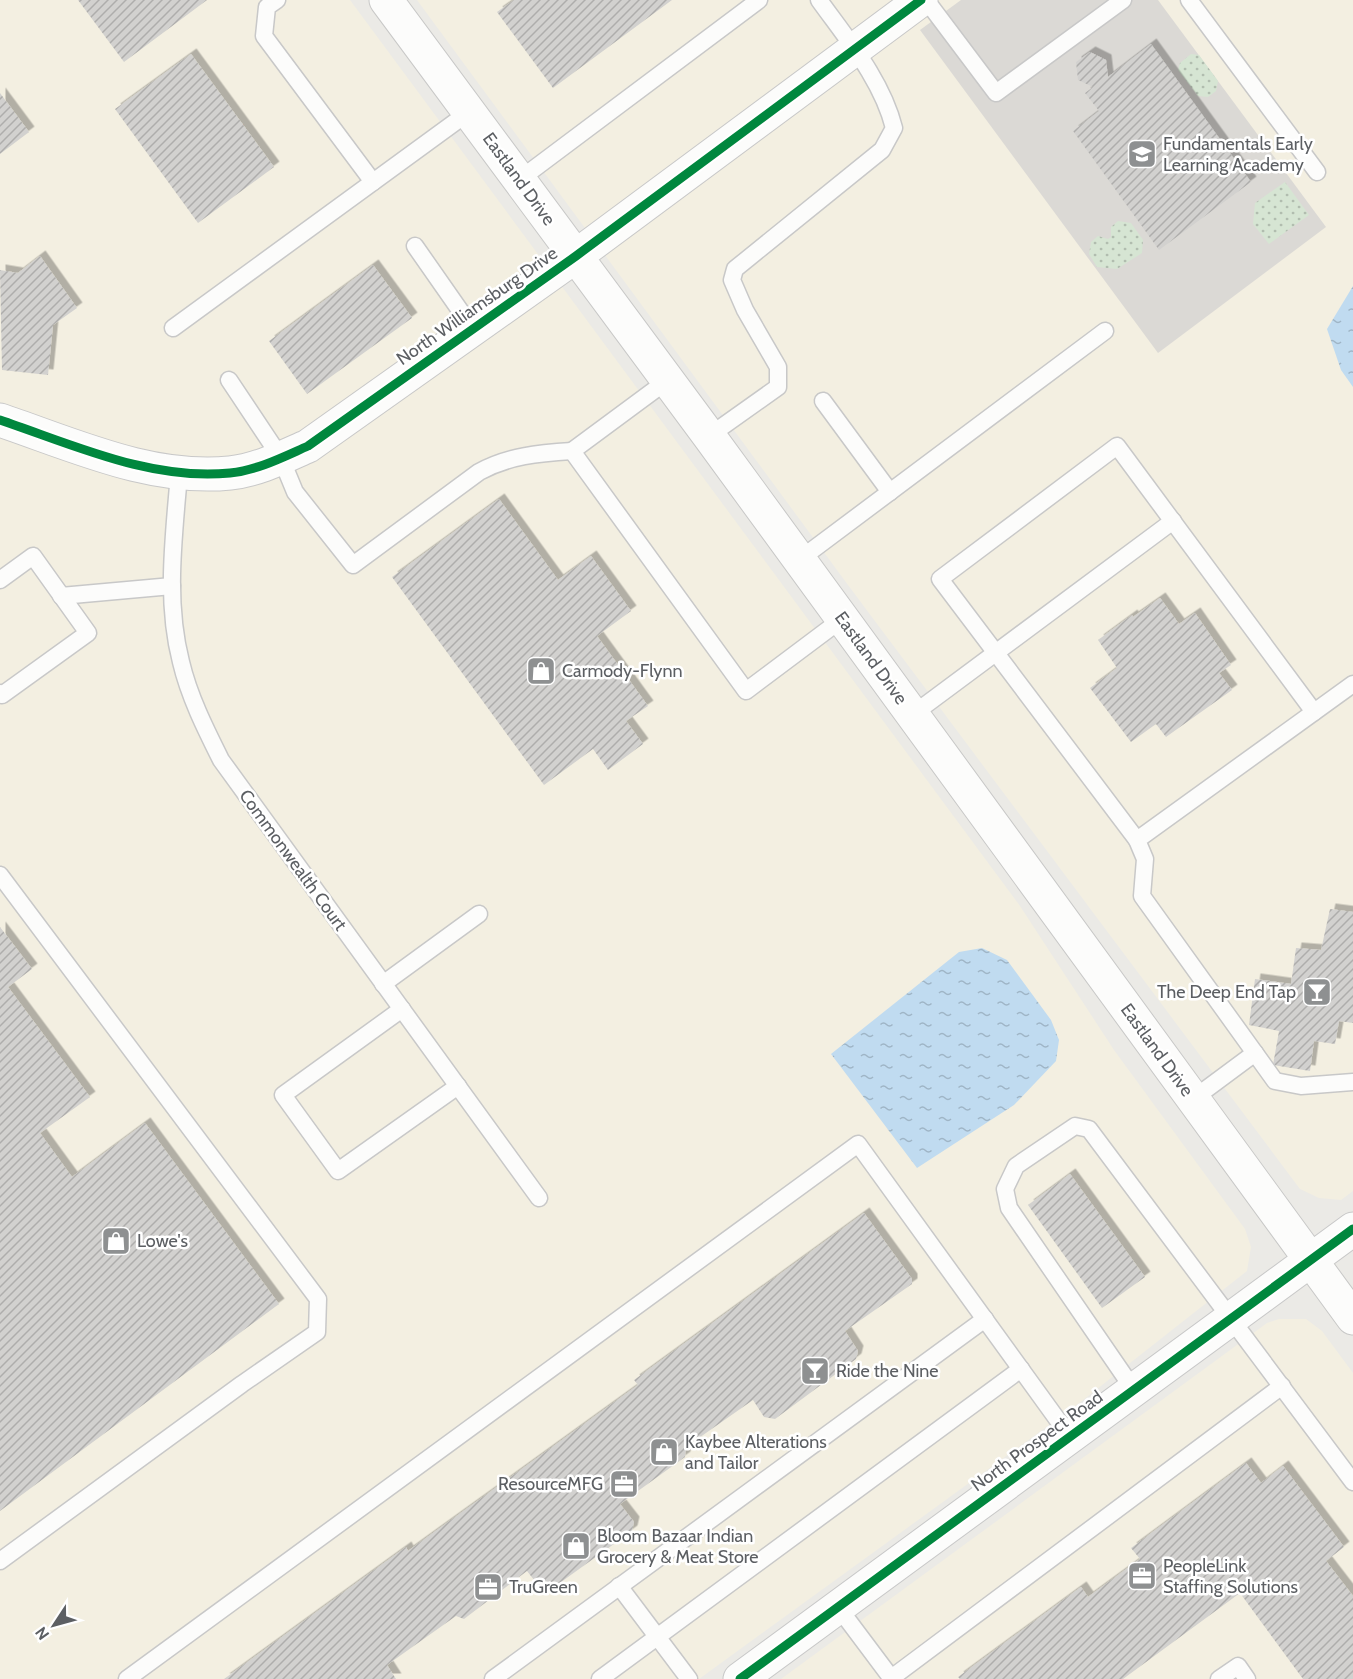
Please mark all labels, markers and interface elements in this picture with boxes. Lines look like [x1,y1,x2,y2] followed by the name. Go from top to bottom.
[478,128,560,230] street label: Eastland Drive
[1163,133,1313,176] place label: Fundamentals Early Learning Academy
[1126,138,1158,170] school or university icon: Fundamentals Early Learning Academy
[392,242,562,370] street label: North Williamsburg Drive
[830,607,912,709] street label: Eastland Drive
[525,655,557,687] shop icon: Carmody-Flynn
[562,660,683,682] place label: Carmody-Flynn
[234,785,352,935] street label: Commonwealth Court
[1301,976,1333,1008] bar icon: The Deep End Tap
[1157,981,1296,1003] place label: The Deep End Tap
[1116,999,1198,1101] street label: Eastland Drive
[100,1225,132,1257] shop icon: Lowe's
[137,1230,188,1252] place label: Lowe's
[799,1355,831,1387] bar icon: Ride the Nine
[836,1360,939,1382] place label: Ride the Nine
[967,1386,1107,1496] street label: North Prospect Road
[685,1431,827,1474] place label: Kaybee Alterations and Tailor
[648,1436,680,1468] shop icon: Kaybee Alterations and Tailor
[608,1468,640,1500] office icon: ResourceMFG
[498,1473,603,1495] place label: ResourceMFG
[597,1525,758,1568] place label: Bloom Bazaar Indian Grocery & Meat Store
[560,1530,592,1562] shop icon: Bloom Bazaar Indian Grocery & Meat Store
[1163,1555,1298,1598] place label: PeopleLink Staffing Solutions
[1126,1560,1158,1592] office icon: PeopleLink Staffing Solutions
[472,1571,504,1603] office icon: TruGreen
[509,1576,578,1598] place label: TruGreen
[24,1595,84,1655] north arrow
[31,1623,53,1644] text: N

